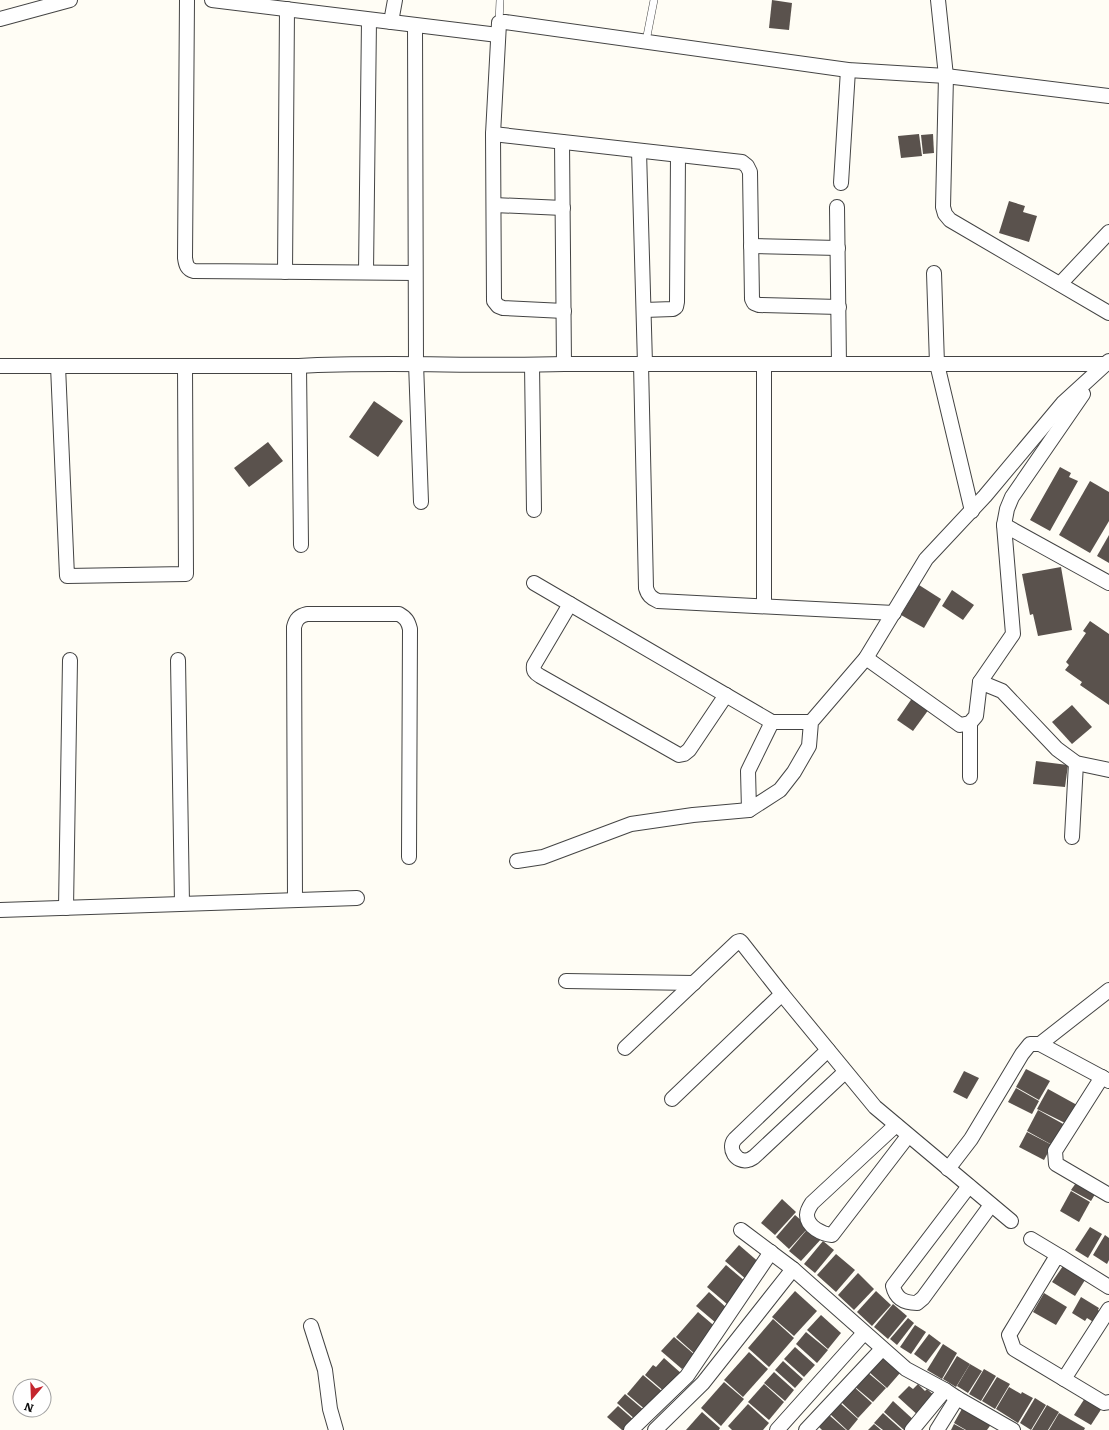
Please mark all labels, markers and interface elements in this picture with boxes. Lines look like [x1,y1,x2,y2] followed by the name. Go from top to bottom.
[12,1378,52,1418] north arrow
[21,1399,35,1417] text: N

